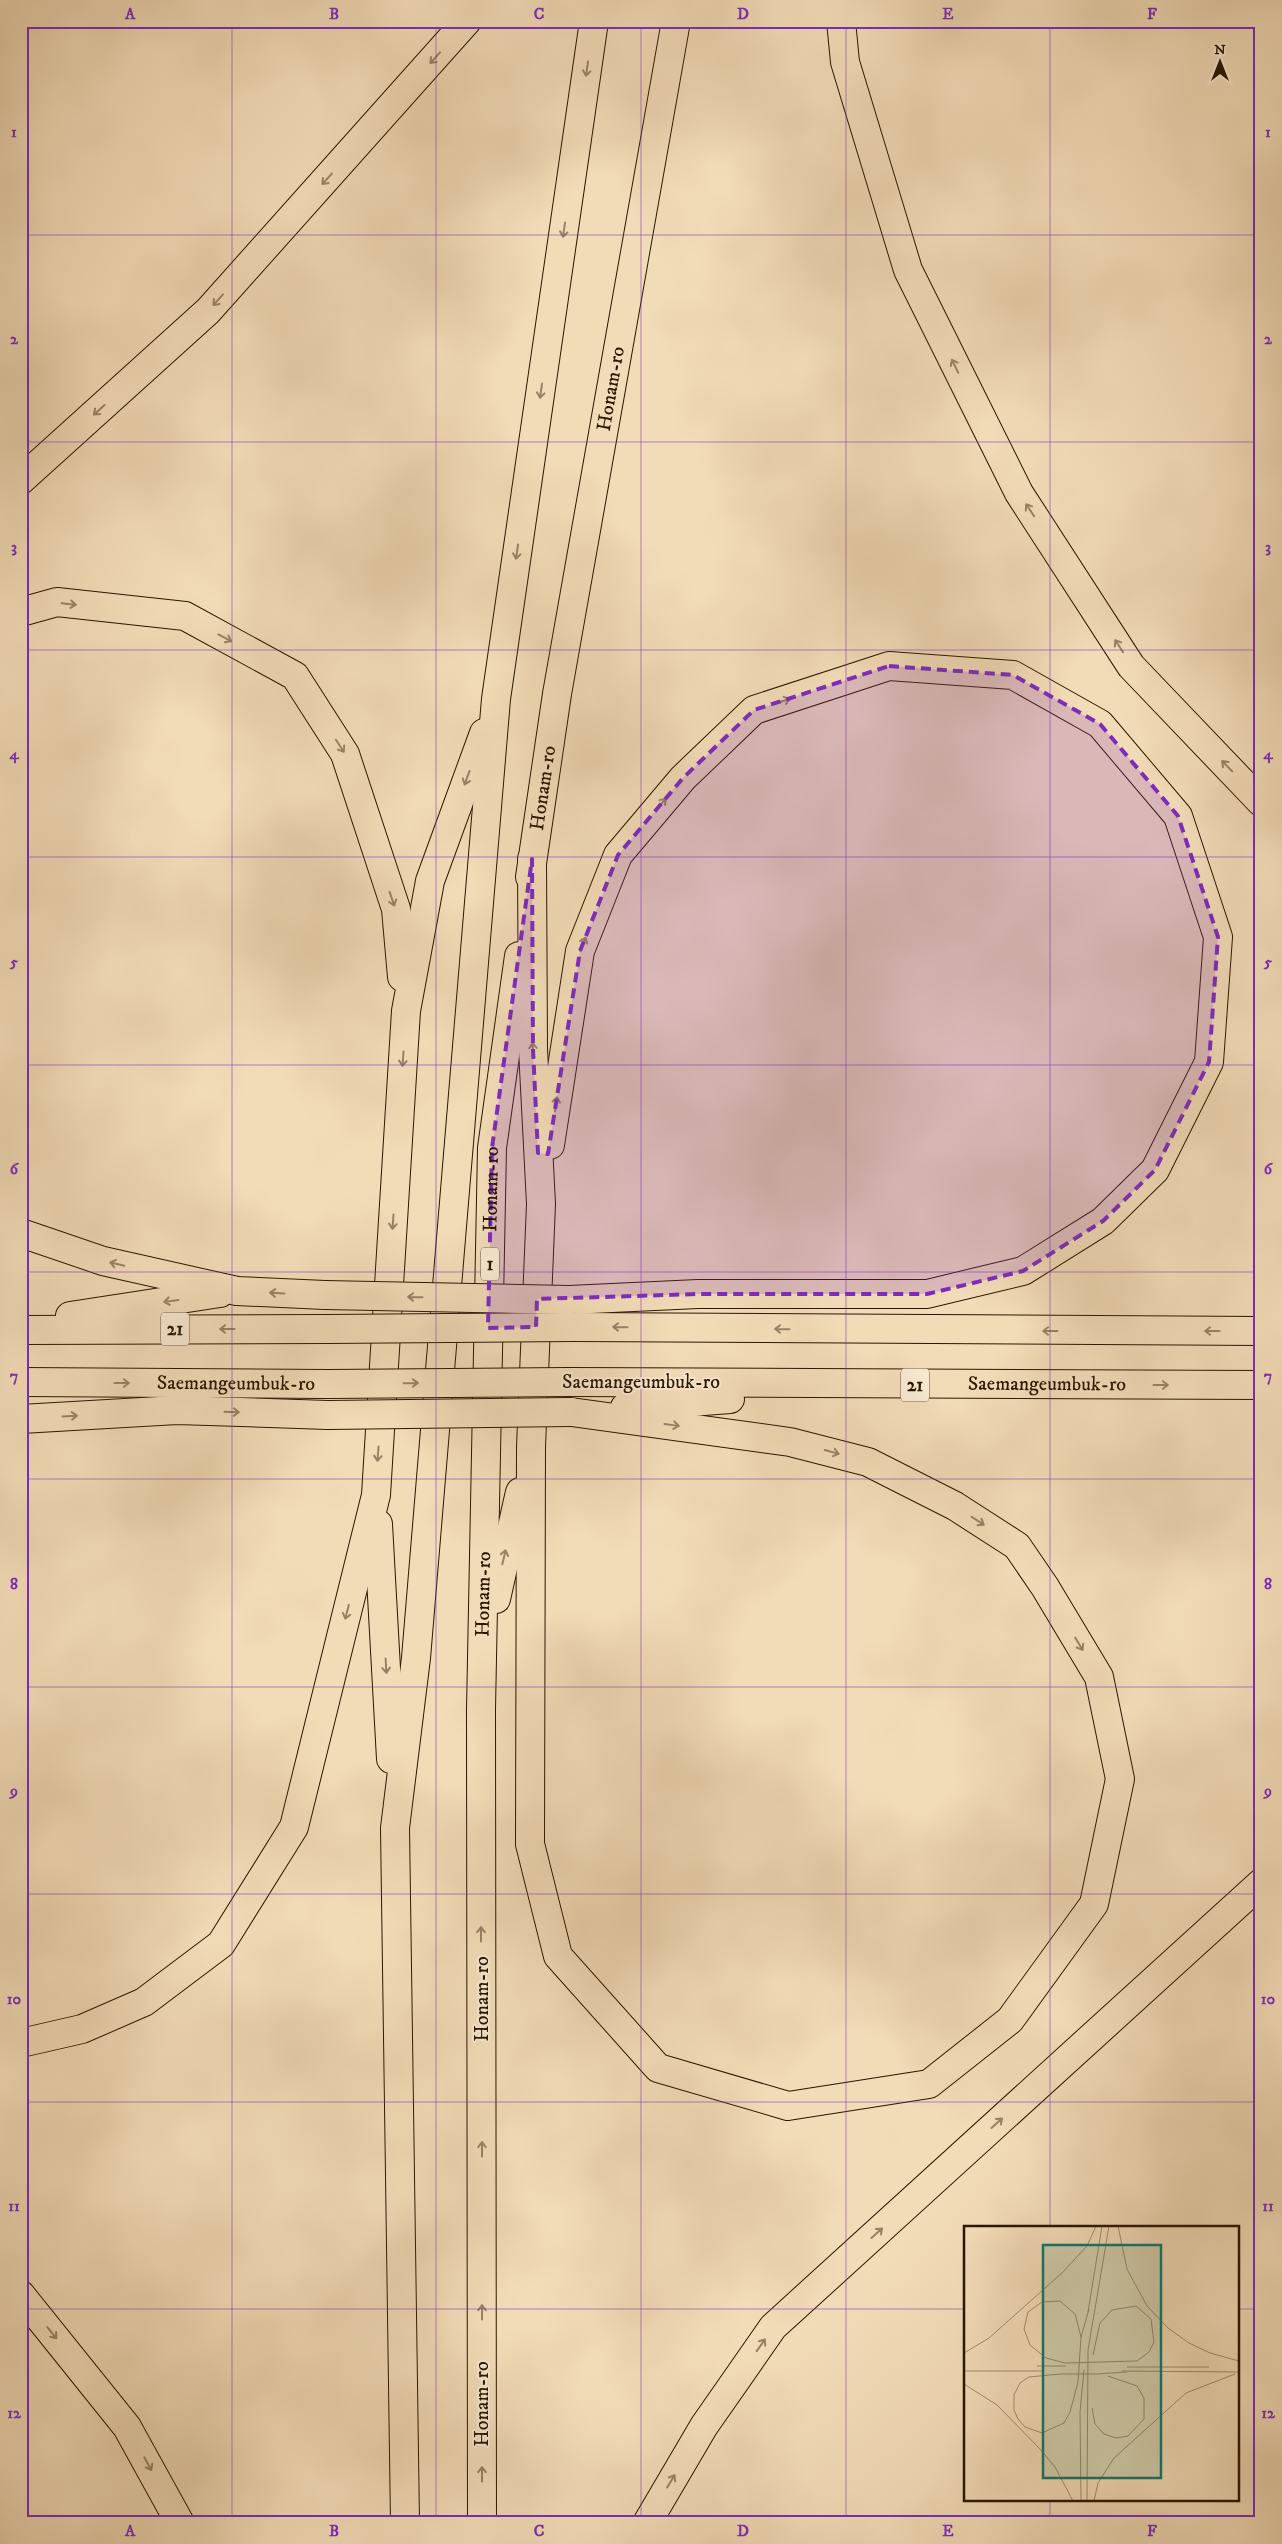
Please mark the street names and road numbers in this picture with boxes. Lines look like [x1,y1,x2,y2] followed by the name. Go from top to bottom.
[591,344,631,433] street label: Honam-ro
[525,744,562,832] street label: Honam-ro
[478,1146,505,1232] street label: Honam-ro
[481,1248,499,1280] road number: 1
[161,1312,189,1346] road number: 21
[901,1368,929,1402] road number: 21
[157,1370,315,1396] street label: Saemangeumbuk-ro
[562,1370,720,1395] street label: Saemangeumbuk-ro
[968,1371,1126,1397] street label: Saemangeumbuk-ro
[470,1551,497,1637] street label: Honam-ro
[470,1956,495,2042] street label: Honam-ro
[470,2361,495,2447] street label: Honam-ro

